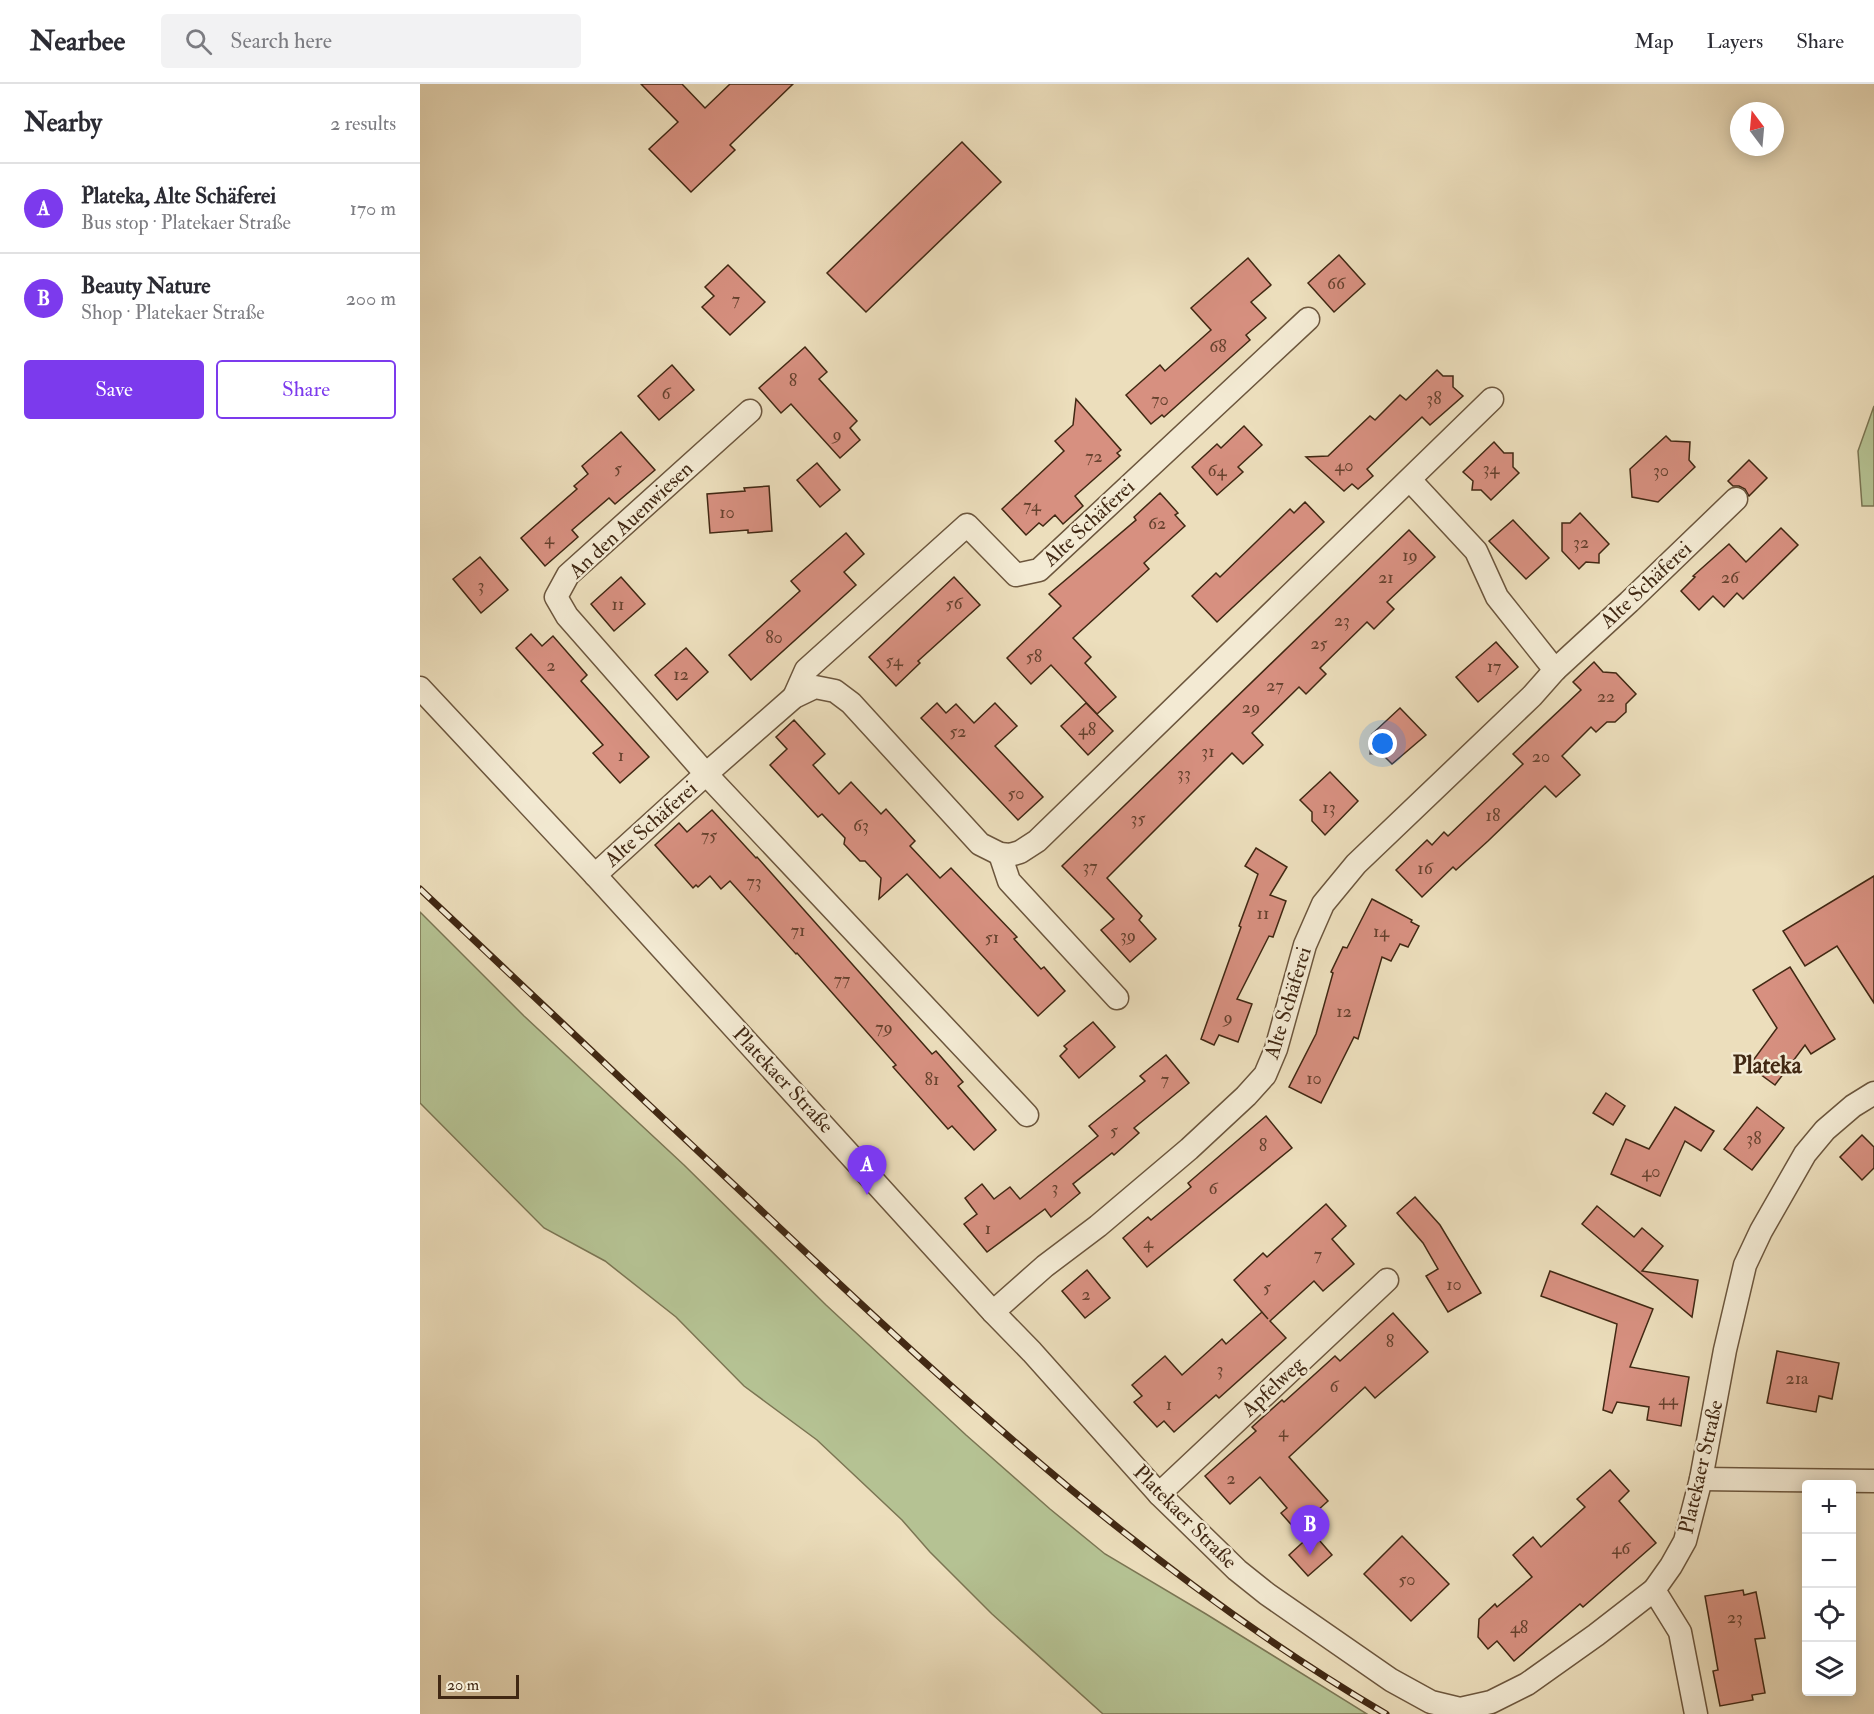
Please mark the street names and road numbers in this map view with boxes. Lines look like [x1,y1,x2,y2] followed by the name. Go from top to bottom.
[562,455,699,585] street label: An den Auenwiesen
[1037,473,1141,573] street label: Alte Schäferei
[1594,535,1698,635] street label: Alte Schäferei
[598,775,703,874] street label: Alte Schäferei
[1258,943,1318,1063] street label: Alte Schäferei
[727,1021,840,1139] street label: Platekaer Straße
[1235,1351,1311,1424] street label: Apfelweg
[1672,1397,1730,1537] street label: Platekaer Straße
[1127,1459,1243,1575] street label: Platekaer Straße

